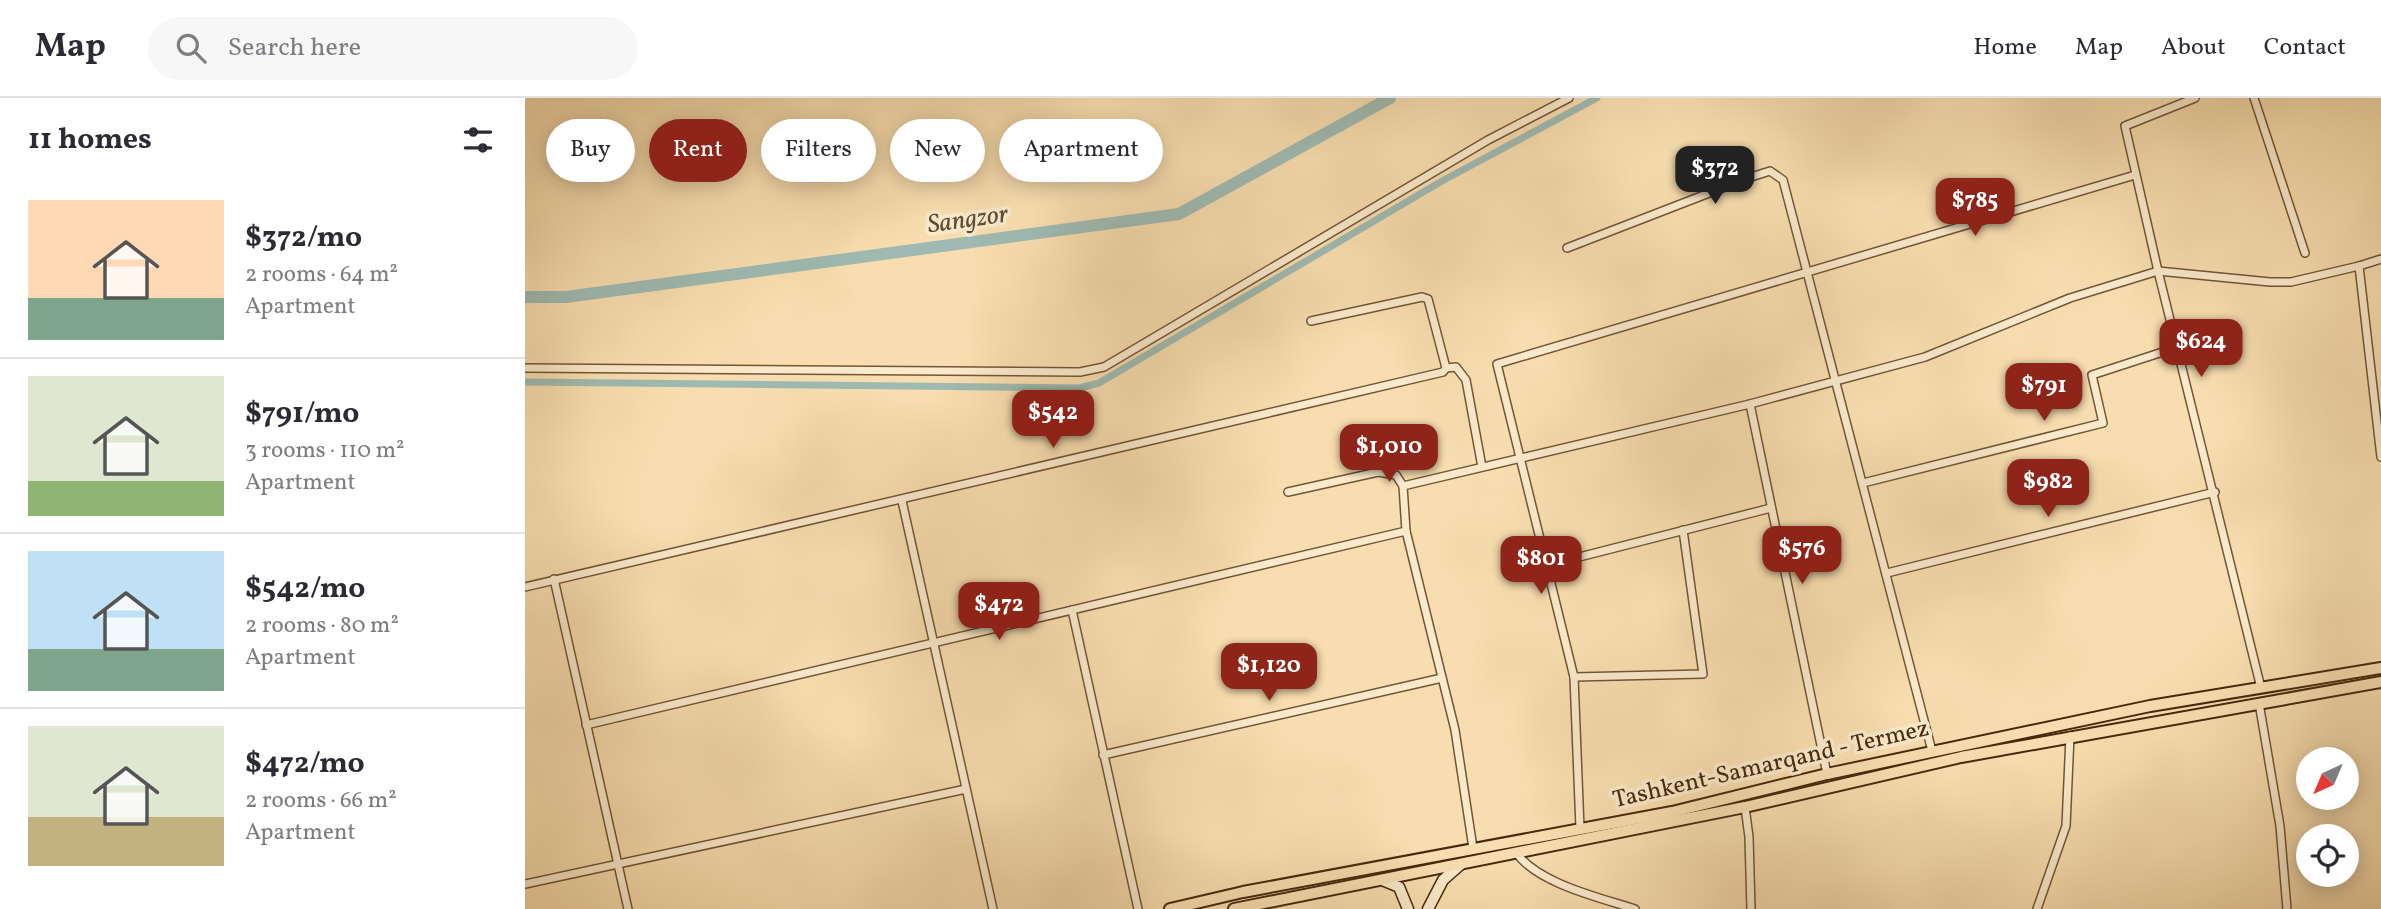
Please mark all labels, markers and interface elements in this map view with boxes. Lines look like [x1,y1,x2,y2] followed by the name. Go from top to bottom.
[148,17,638,80] search box
[35,25,106,71] text: Map
[172,29,210,67] icon: search
[228,30,361,66] text: Search here
[1973,31,2037,65] text: Home
[2075,31,2123,65] text: Map
[2161,31,2226,65] text: About
[2264,31,2346,65] text: Contact
[28,119,152,161] text: 11 homes
[546,119,635,182] chip: Buy
[649,119,747,182] chip: Rent
[761,119,876,182] chip: Filters
[890,119,985,182] chip: New
[999,119,1163,182] chip: Apartment
[459,121,497,159] icon: filters
[1674,146,1756,206] pin: $372
[1691,153,1739,185] text: $372
[1934,178,2016,238] pin: $785
[1952,185,1998,217] text: $785
[925,196,1011,243] water label: Sangzor
[245,217,362,259] text: $372/mo
[84,228,168,312] icon: home
[245,259,398,291] text: 2 rooms · 64 m²
[245,291,356,323] text: Apartment
[2160,320,2242,379] pin: $624
[2175,326,2227,358] text: $624
[2003,364,2085,423] pin: $791
[2021,370,2067,402] text: $791
[1012,390,1094,450] pin: $542
[245,393,360,435] text: $791/mo
[1028,397,1078,429] text: $542
[84,404,168,488] icon: home
[1332,424,1446,484] pin: $1,010
[1356,431,1422,463] text: $1,010
[245,435,405,467] text: 3 rooms · 110 m²
[2007,460,2089,519] pin: $982
[2023,466,2073,498] text: $982
[245,467,356,499] text: Apartment
[1761,526,1843,586] pin: $576
[1778,533,1826,565] text: $576
[1500,536,1582,596] pin: $801
[1517,543,1565,575] text: $801
[245,568,365,610] text: $542/mo
[84,579,168,663] icon: home
[958,582,1040,642] pin: $472
[974,589,1024,621] text: $472
[245,610,399,642] text: 2 rooms · 80 m²
[245,642,356,674] text: Apartment
[1212,644,1326,703] pin: $1,120
[1237,650,1301,682] text: $1,120
[1610,712,1932,818] street label: Tashkent-Samarqand - Termez
[245,743,365,785] text: $472/mo
[2296,747,2359,810] north arrow
[2296,747,2359,887] map controls
[84,754,168,838] icon: home
[245,785,397,817] text: 2 rooms · 66 m²
[245,817,356,849] text: Apartment
[2296,824,2359,887] button: locate

